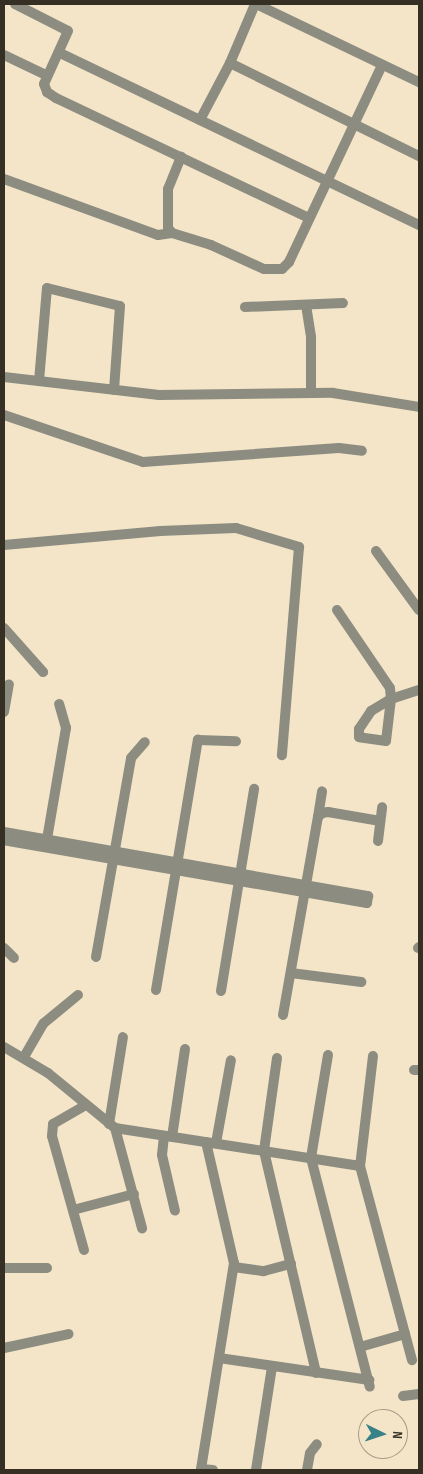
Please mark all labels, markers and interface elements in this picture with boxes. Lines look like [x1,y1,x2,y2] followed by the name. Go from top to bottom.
[358,1409,408,1459] north arrow
[389,1431,406,1439] text: N

